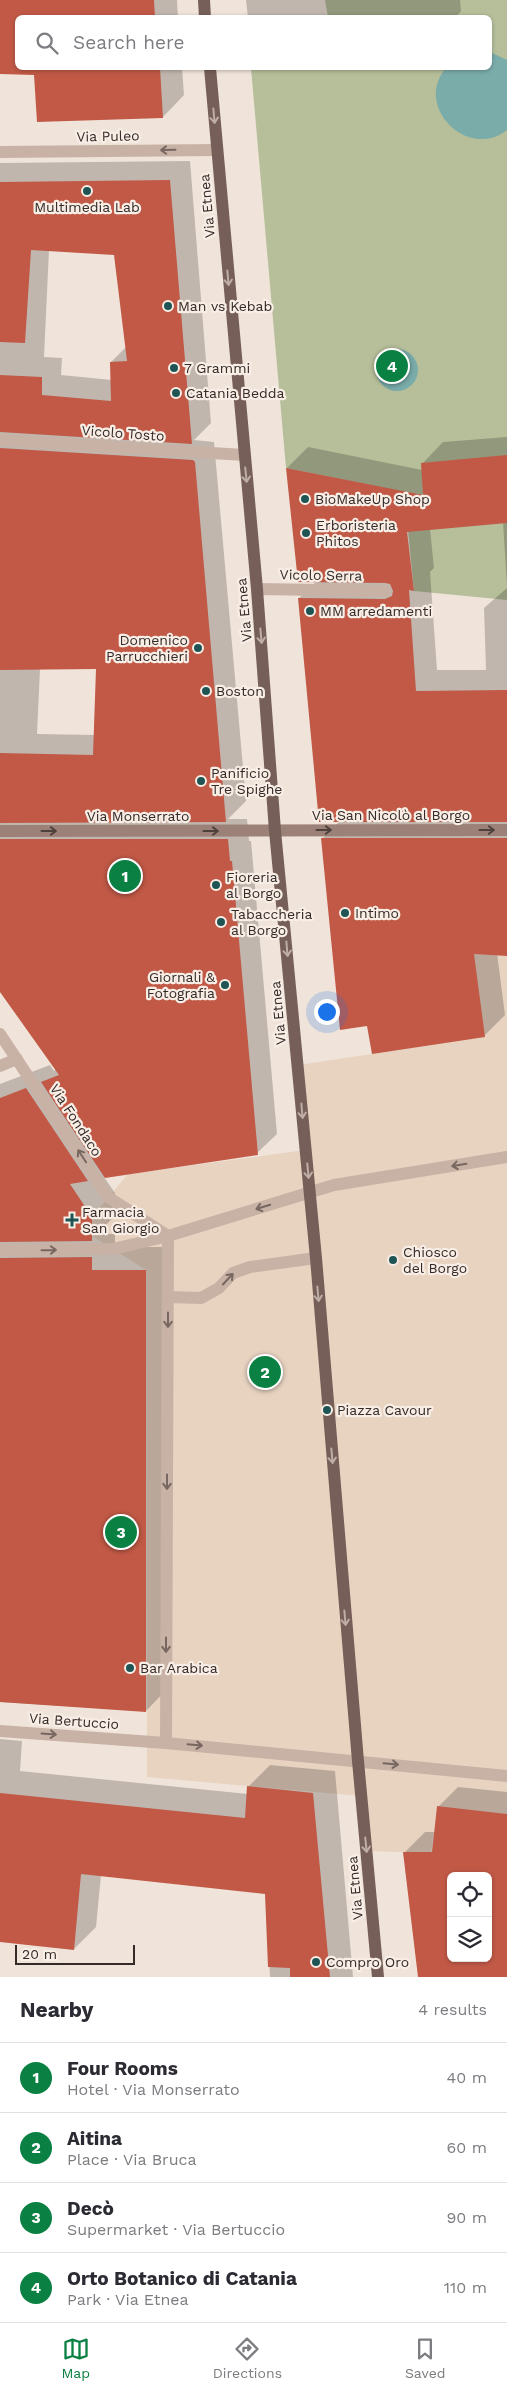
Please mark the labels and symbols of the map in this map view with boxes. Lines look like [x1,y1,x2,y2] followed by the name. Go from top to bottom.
[209,108,219,124] one-way arrow
[76,127,140,145] street label: Via Puleo
[160,145,176,155] one-way arrow
[196,173,218,239] street label: Via Etnea
[81,185,93,197] marker: Multimedia Lab
[34,199,140,215] place label: Multimedia Lab
[224,270,233,286] one-way arrow
[178,298,272,314] place label: Man vs Kebab
[162,300,174,312] marker: Man vs Kebab
[376,347,408,385] pin: 4
[184,360,250,376] place label: 7 Grammi
[168,362,180,374] marker: 7 Grammi
[186,385,285,401] place label: Catania Bedda
[170,387,182,399] marker: Catania Bedda
[81,422,165,444] street label: Vicolo Tosto
[241,466,251,482] one-way arrow
[315,491,430,507] place label: BioMakeUp Shop
[299,493,311,505] marker: BioMakeUp Shop
[316,517,396,549] place label: Erboristeria Phitos
[300,527,312,539] marker: Erboristeria Phitos
[280,566,363,584] street label: Vicolo Serra
[233,577,255,643] street label: Via Etnea
[320,603,432,619] place label: MM arredamenti
[304,605,316,617] marker: MM arredamenti
[256,628,266,644] one-way arrow
[106,632,188,664] place label: Domenico Parrucchieri
[192,642,204,654] marker: Domenico Parrucchieri
[216,683,264,699] place label: Boston
[200,685,212,697] marker: Boston
[211,765,282,797] place label: Panificio Tre Spighe
[195,775,207,787] marker: Panificio Tre Spighe
[312,807,470,823] street label: Via San Nicolò al Borgo
[87,808,189,824] street label: Via Monserrato
[316,825,332,835] one-way arrow
[478,825,494,835] one-way arrow
[40,826,56,836] one-way arrow
[202,826,219,836] one-way arrow
[109,857,141,895] pin: 1
[226,869,281,901] place label: Fioreria al Borgo
[210,879,222,891] marker: Fioreria al Borgo
[355,905,399,921] place label: Intimo
[231,906,313,938] place label: Tabaccheria al Borgo
[339,907,351,919] marker: Intimo
[215,916,227,928] marker: Tabaccheria al Borgo
[282,941,292,957] one-way arrow
[147,969,215,1001] place label: Giornali & Fotografia
[219,979,231,991] marker: Giornali & Fotografia
[267,980,289,1046] street label: Via Etnea
[314,999,340,1025] your location
[47,1081,105,1159] street label: Via Fondaco
[297,1103,307,1119] one-way arrow
[76,1150,86,1164] one-way arrow
[451,1160,467,1170] one-way arrow
[303,1163,312,1179] one-way arrow
[256,1202,272,1212] one-way arrow
[82,1204,159,1236] place label: Farmacia San Giorgio
[66,1214,78,1226] marker: Farmacia San Giorgio
[403,1244,467,1276] place label: Chiosco del Borgo
[40,1245,56,1255] one-way arrow
[387,1254,399,1266] marker: Chiosco del Borgo
[222,1273,234,1285] one-way arrow
[314,1285,323,1301] one-way arrow
[163,1311,173,1327] one-way arrow
[249,1353,281,1391] pin: 2
[337,1402,432,1418] place label: Piazza Cavour
[321,1404,333,1416] marker: Piazza Cavour
[327,1447,337,1463] one-way arrow
[162,1474,172,1490] one-way arrow
[105,1513,137,1551] pin: 3
[341,1609,350,1625] one-way arrow
[161,1636,171,1652] one-way arrow
[140,1660,218,1676] place label: Bar Arabica
[124,1662,136,1674] marker: Bar Arabica
[29,1710,119,1732] street label: Via Bertuccio
[40,1730,56,1739] one-way arrow
[187,1741,203,1750] one-way arrow
[383,1760,399,1769] one-way arrow
[361,1837,371,1853] one-way arrow
[344,1855,366,1921] street label: Via Etnea
[15,1942,135,1965] scale bar
[326,1954,409,1970] place label: Compro Oro
[310,1956,322,1968] marker: Compro Oro

